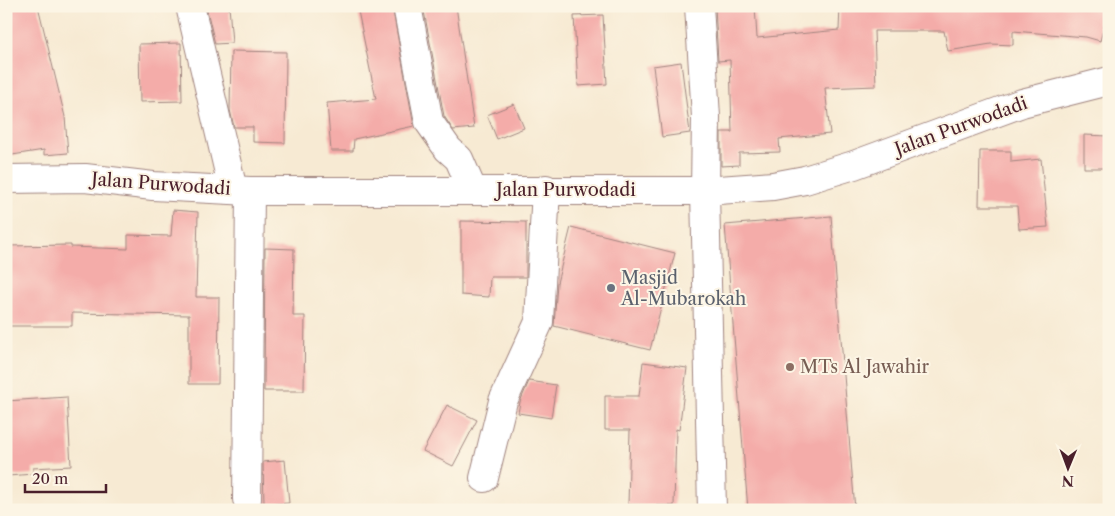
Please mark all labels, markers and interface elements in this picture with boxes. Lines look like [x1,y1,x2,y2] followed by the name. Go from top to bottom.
[889,92,1031,161] street label: Jalan Purwodadi
[88,168,232,200] street label: Jalan Purwodadi
[493,179,636,201] street label: Jalan Purwodadi
[620,267,746,310] place label: Masjid Al-Mubarokah
[605,282,617,294] marker: Masjid Al-Mubarokah
[800,356,929,378] place label: MTs Al Jawahir
[784,361,796,373] marker: MTs Al Jawahir
[1042,444,1092,494] north arrow
[25,461,106,493] scale bar
[32,469,68,488] text: 20 m
[1062,472,1074,490] text: N

